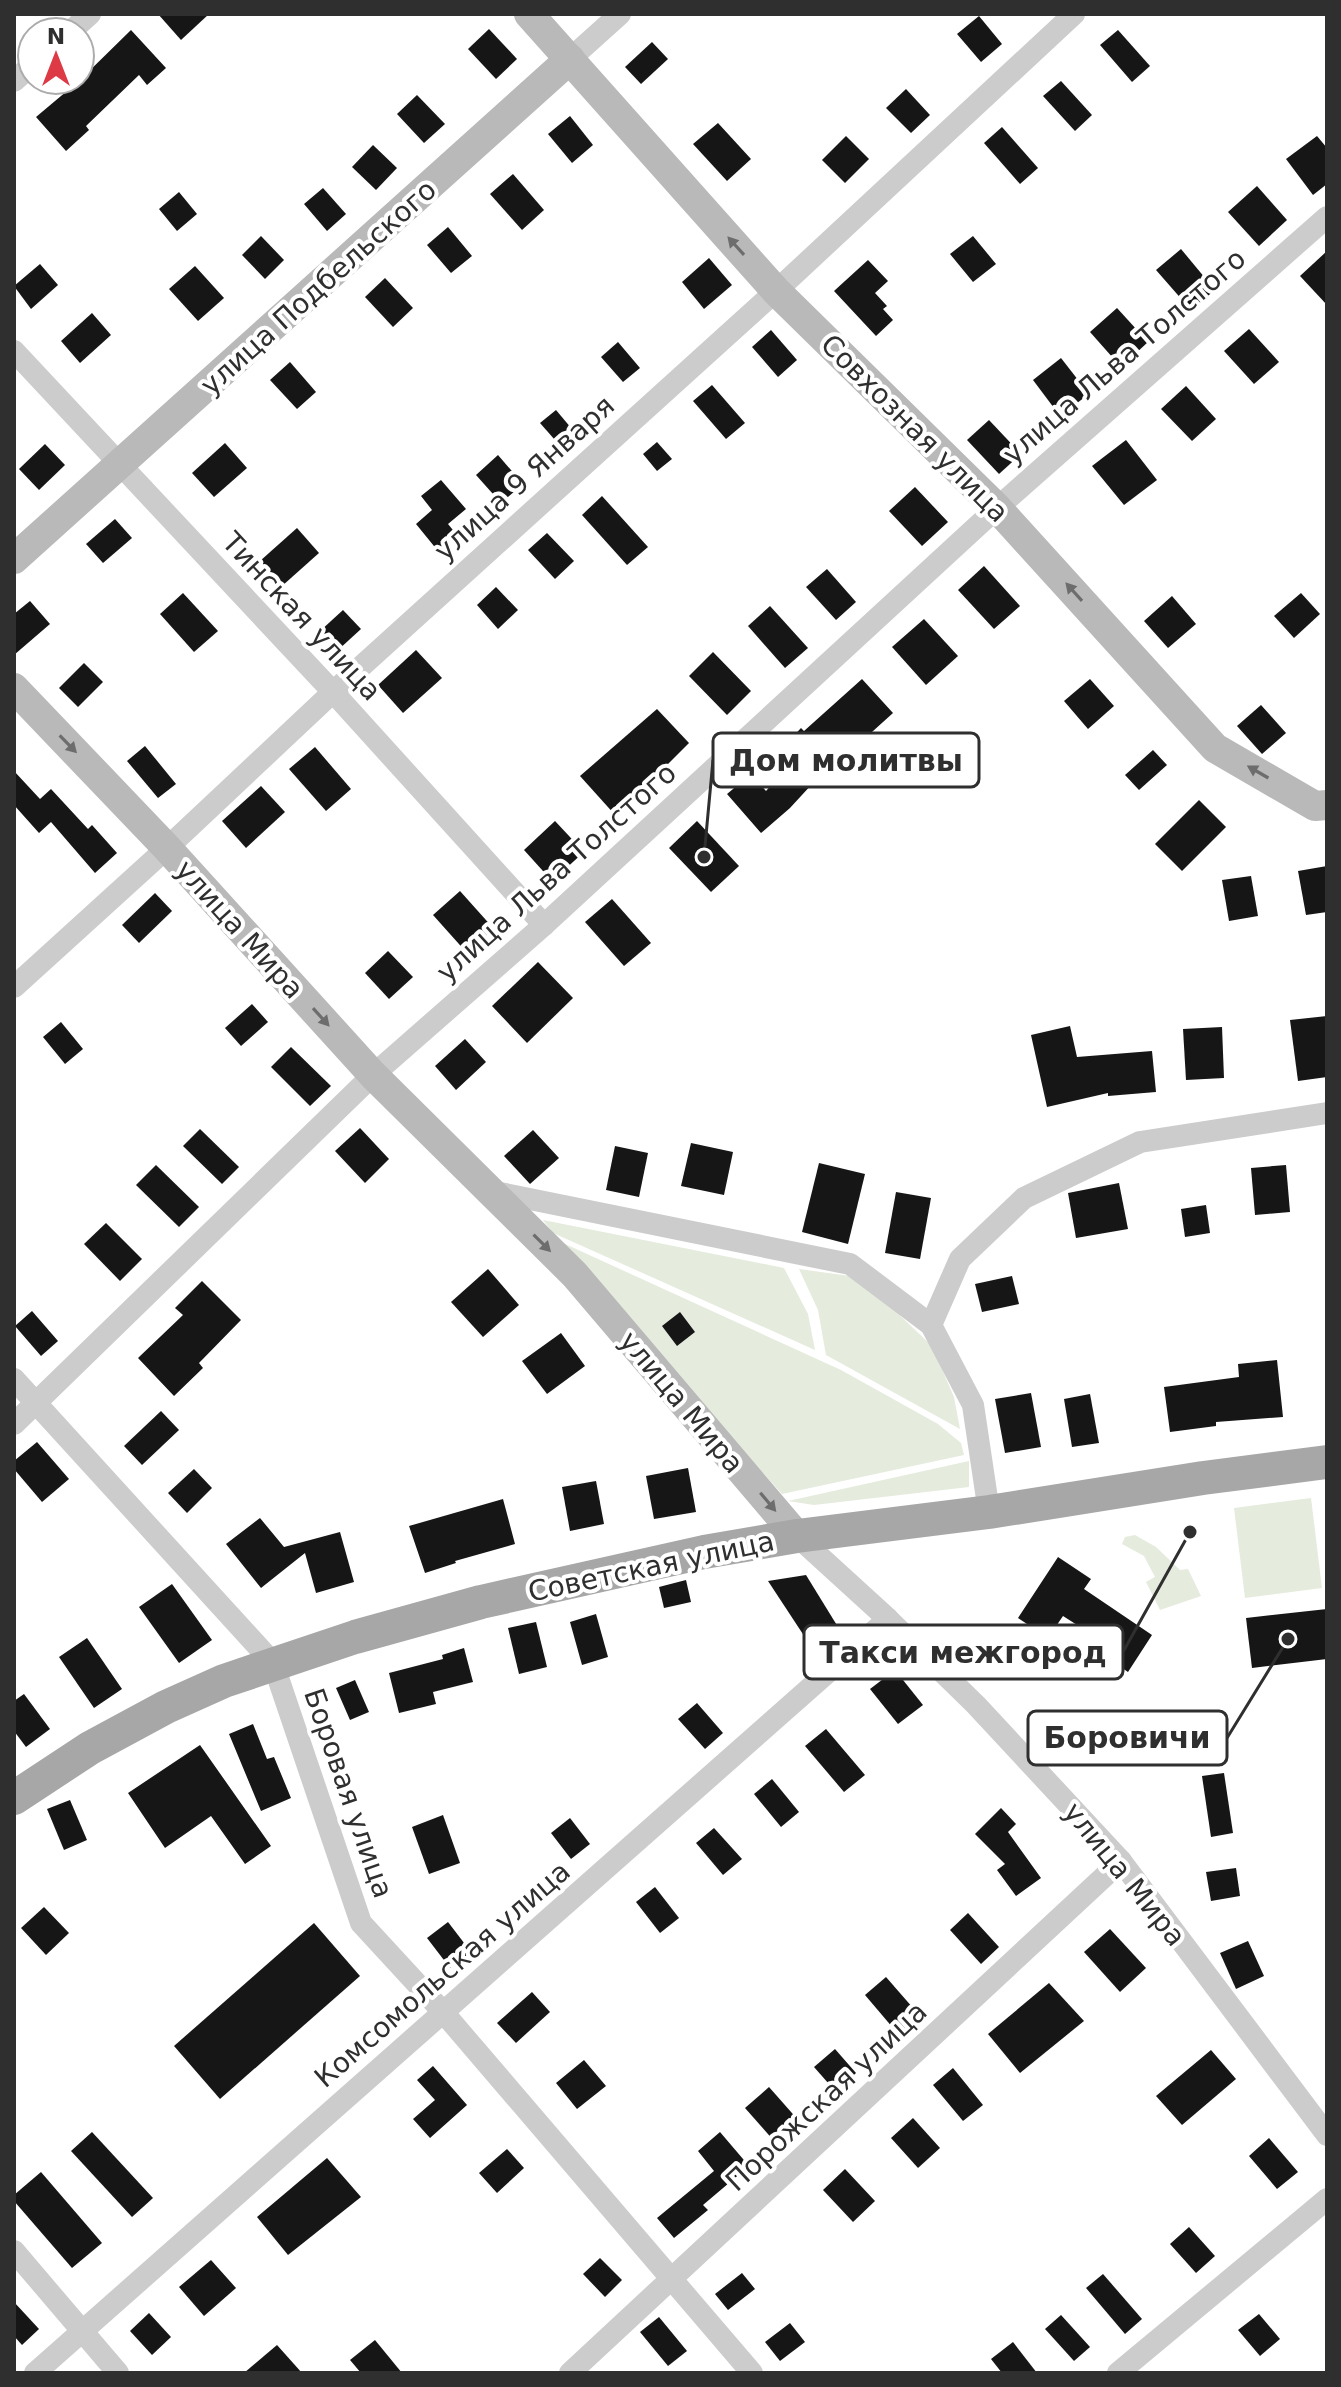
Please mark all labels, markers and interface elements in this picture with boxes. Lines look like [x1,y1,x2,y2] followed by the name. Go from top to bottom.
[16,16,96,96] north arrow
[47,24,65,49] text: N
[194,173,443,402] street label: улица Подбельского
[727,236,745,255] one-way arrow
[996,242,1252,471] street label: улица Льва Толстого
[814,328,1015,529] street label: Совхозная улица
[428,389,621,568] street label: улица 9 Января
[215,525,388,707] street label: Тинская улица
[1065,582,1083,601] one-way arrow
[713,733,979,787] callout: Дом молитвы
[58,734,77,753] one-way arrow
[729,743,963,778] text: Дом молитвы
[430,756,683,989] street label: улица Льва Толстого
[1247,766,1269,780] one-way arrow
[169,853,310,1005] street label: улица Мира
[311,1008,329,1027] one-way arrow
[532,1233,551,1252] one-way arrow
[613,1325,751,1480] street label: улица Мира
[759,1492,776,1512] one-way arrow
[525,1524,777,1609] street label: Советская улица
[804,1625,1123,1679] callout: Такси межгород
[819,1635,1107,1670] text: Такси межгород
[297,1684,400,1902] street label: Боровая улица
[1028,1711,1227,1765] callout: Боровичи
[1043,1720,1211,1755] text: Боровичи
[1057,1796,1193,1953] street label: улица Мира
[308,1855,577,2094] street label: Комсомольская улица
[719,1995,934,2198] street label: Порожская улица

